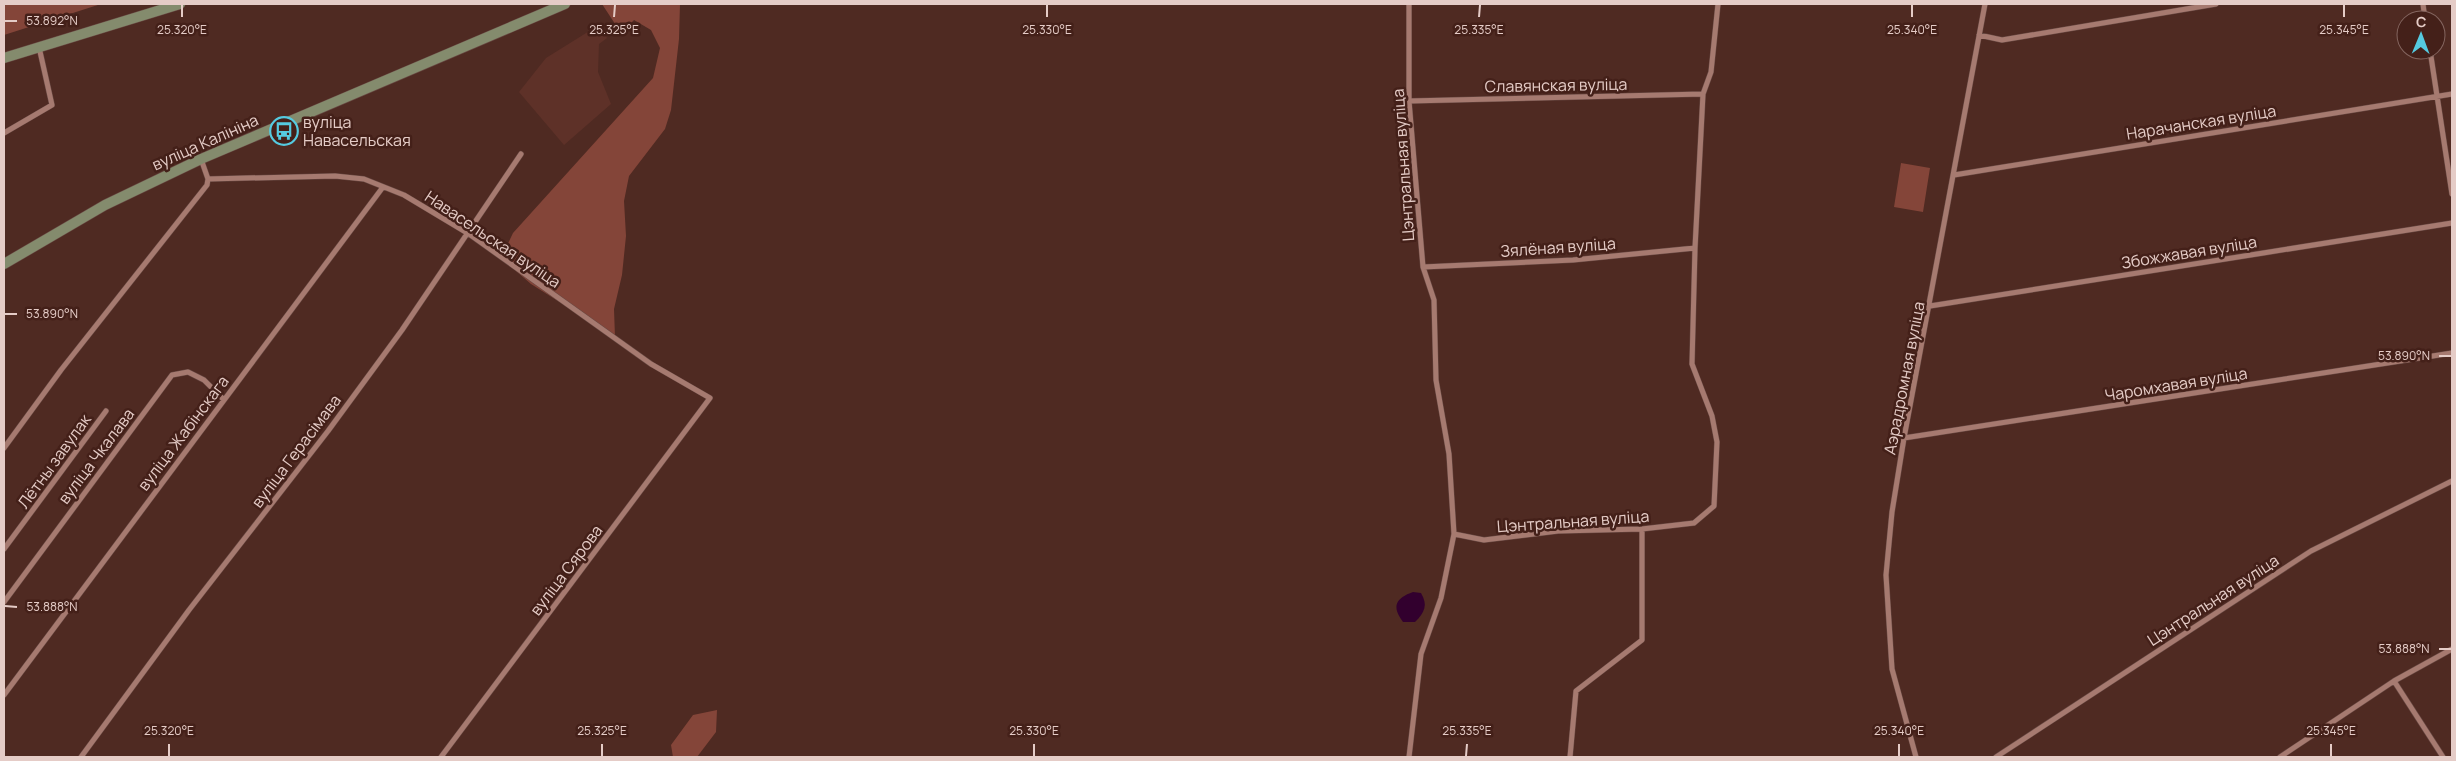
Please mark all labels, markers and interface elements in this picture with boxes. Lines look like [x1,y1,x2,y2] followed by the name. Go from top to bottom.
[2396,10,2446,60] north arrow
[26,12,78,29] text: 53.892°N
[2416,12,2427,31] text: С
[157,21,207,38] text: 25.320°E
[589,21,639,38] text: 25.325°E
[1022,21,1072,38] text: 25.330°E
[1454,21,1504,38] text: 25.335°E
[1887,21,1937,38] text: 25.340°E
[2319,21,2369,38] text: 25.345°E
[1485,73,1627,97] street label: Славянская вуліца
[1387,88,1419,242] street label: Цэнтральная вуліца
[2125,99,2277,145] street label: Нарачанская вуліца
[148,109,262,175] street label: вуліца Калініна
[303,111,411,151] place label: вуліца Навасельская
[269,116,299,146] bus stop icon: вуліца Навасельская
[421,185,565,293] street label: Навасельская вуліца
[2120,230,2258,274] street label: Збожжавая вуліца
[1500,232,1616,262] street label: Зялёная вуліца
[1878,299,1930,457] street label: Аэрадромная вуліца
[26,305,78,322] text: 53.890°N
[2378,347,2430,364] text: 53.890°N
[2103,362,2249,406] street label: Чаромхавая вуліца
[132,371,234,495] street label: вуліца Жабінскага
[246,390,346,512] street label: вуліца Герасімава
[53,404,139,508] street label: вуліца Чкалава
[12,409,96,513] street label: Лётны завулак
[1496,505,1650,537] street label: Цэнтральная вуліца
[525,520,607,620] street label: вуліца Сярова
[2143,549,2283,651] street label: Цэнтральная вуліца
[26,598,78,615] text: 53.888°N
[2378,640,2430,657] text: 53.888°N
[144,722,194,739] text: 25.320°E
[577,722,627,739] text: 25.325°E
[1009,722,1059,739] text: 25.330°E
[1442,722,1492,739] text: 25.335°E
[1874,722,1924,739] text: 25.340°E
[2306,722,2356,739] text: 25.345°E

